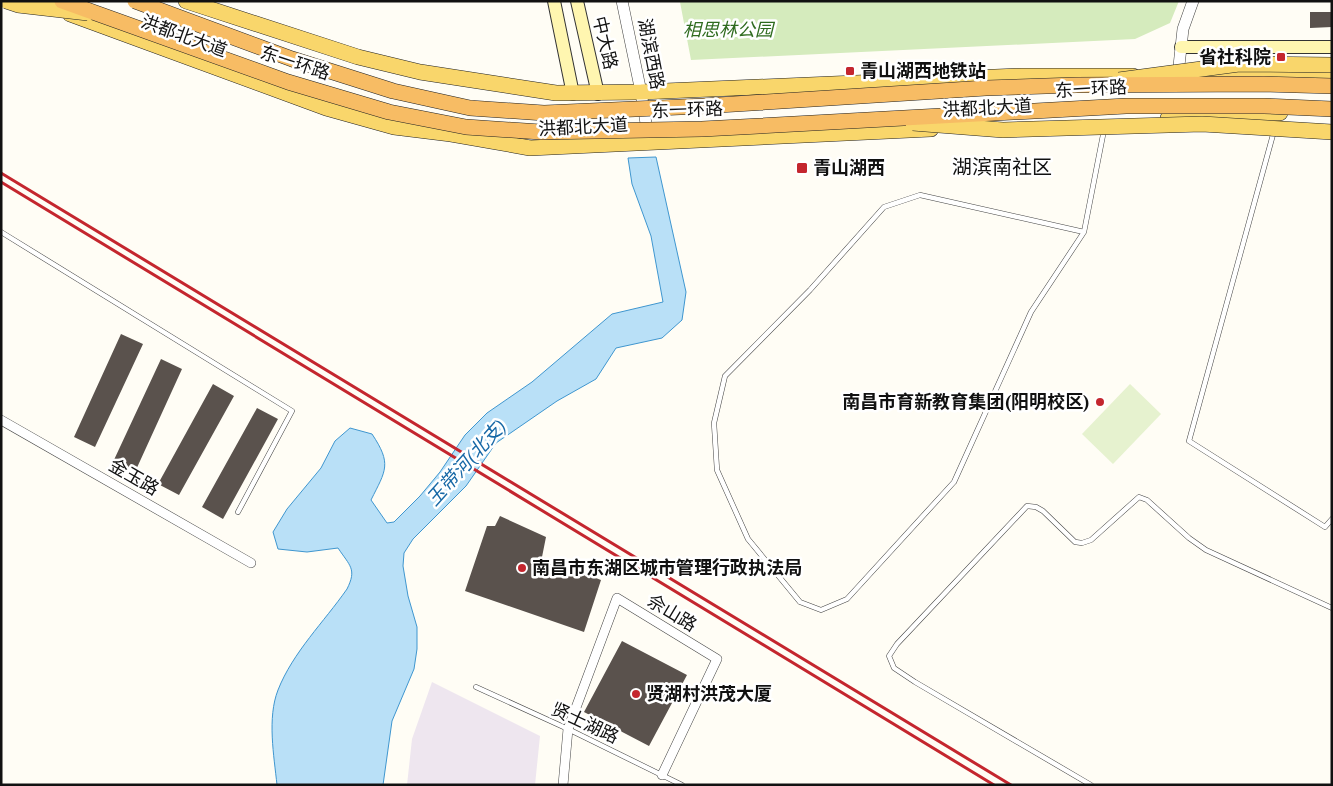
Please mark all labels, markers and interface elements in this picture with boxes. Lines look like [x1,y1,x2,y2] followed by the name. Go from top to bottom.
[138,11,230,61] street label: 洪都北大道
[589,14,621,72] street label: 中大路
[634,17,668,91] street label: 湖滨西路
[683,20,776,40] park label: 相思林公园
[258,42,332,84] street label: 东一环路
[1199,47,1271,67] place label: 省社科院
[1275,51,1287,63] marker: 省社科院
[860,61,986,81] place label: 青山湖西地铁站
[844,65,856,77] marker: 青山湖西地铁站
[1055,77,1127,101] street label: 东一环路
[942,96,1032,120] street label: 洪都北大道
[651,99,723,121] street label: 东一环路
[538,115,628,139] street label: 洪都北大道
[952,156,1052,178] district label: 湖滨南社区
[813,158,885,178] place label: 青山湖西
[795,161,809,175] marker: 青山湖西
[842,392,1090,413] place label: 南昌市育新教育集团(阳明校区)
[1094,396,1106,408] marker: 南昌市育新教育集团(阳明校区)
[422,415,511,510] water label: 玉带河(北支)
[106,455,162,499] street label: 金玉路
[532,557,802,578] place label: 南昌市东湖区城市管理行政执法局
[516,562,528,574] marker: 南昌市东湖区城市管理行政执法局
[644,591,700,635] street label: 佘山路
[646,684,772,704] place label: 贤湖村洪茂大厦
[630,688,642,700] marker: 贤湖村洪茂大厦
[548,699,622,747] street label: 贤士湖路

